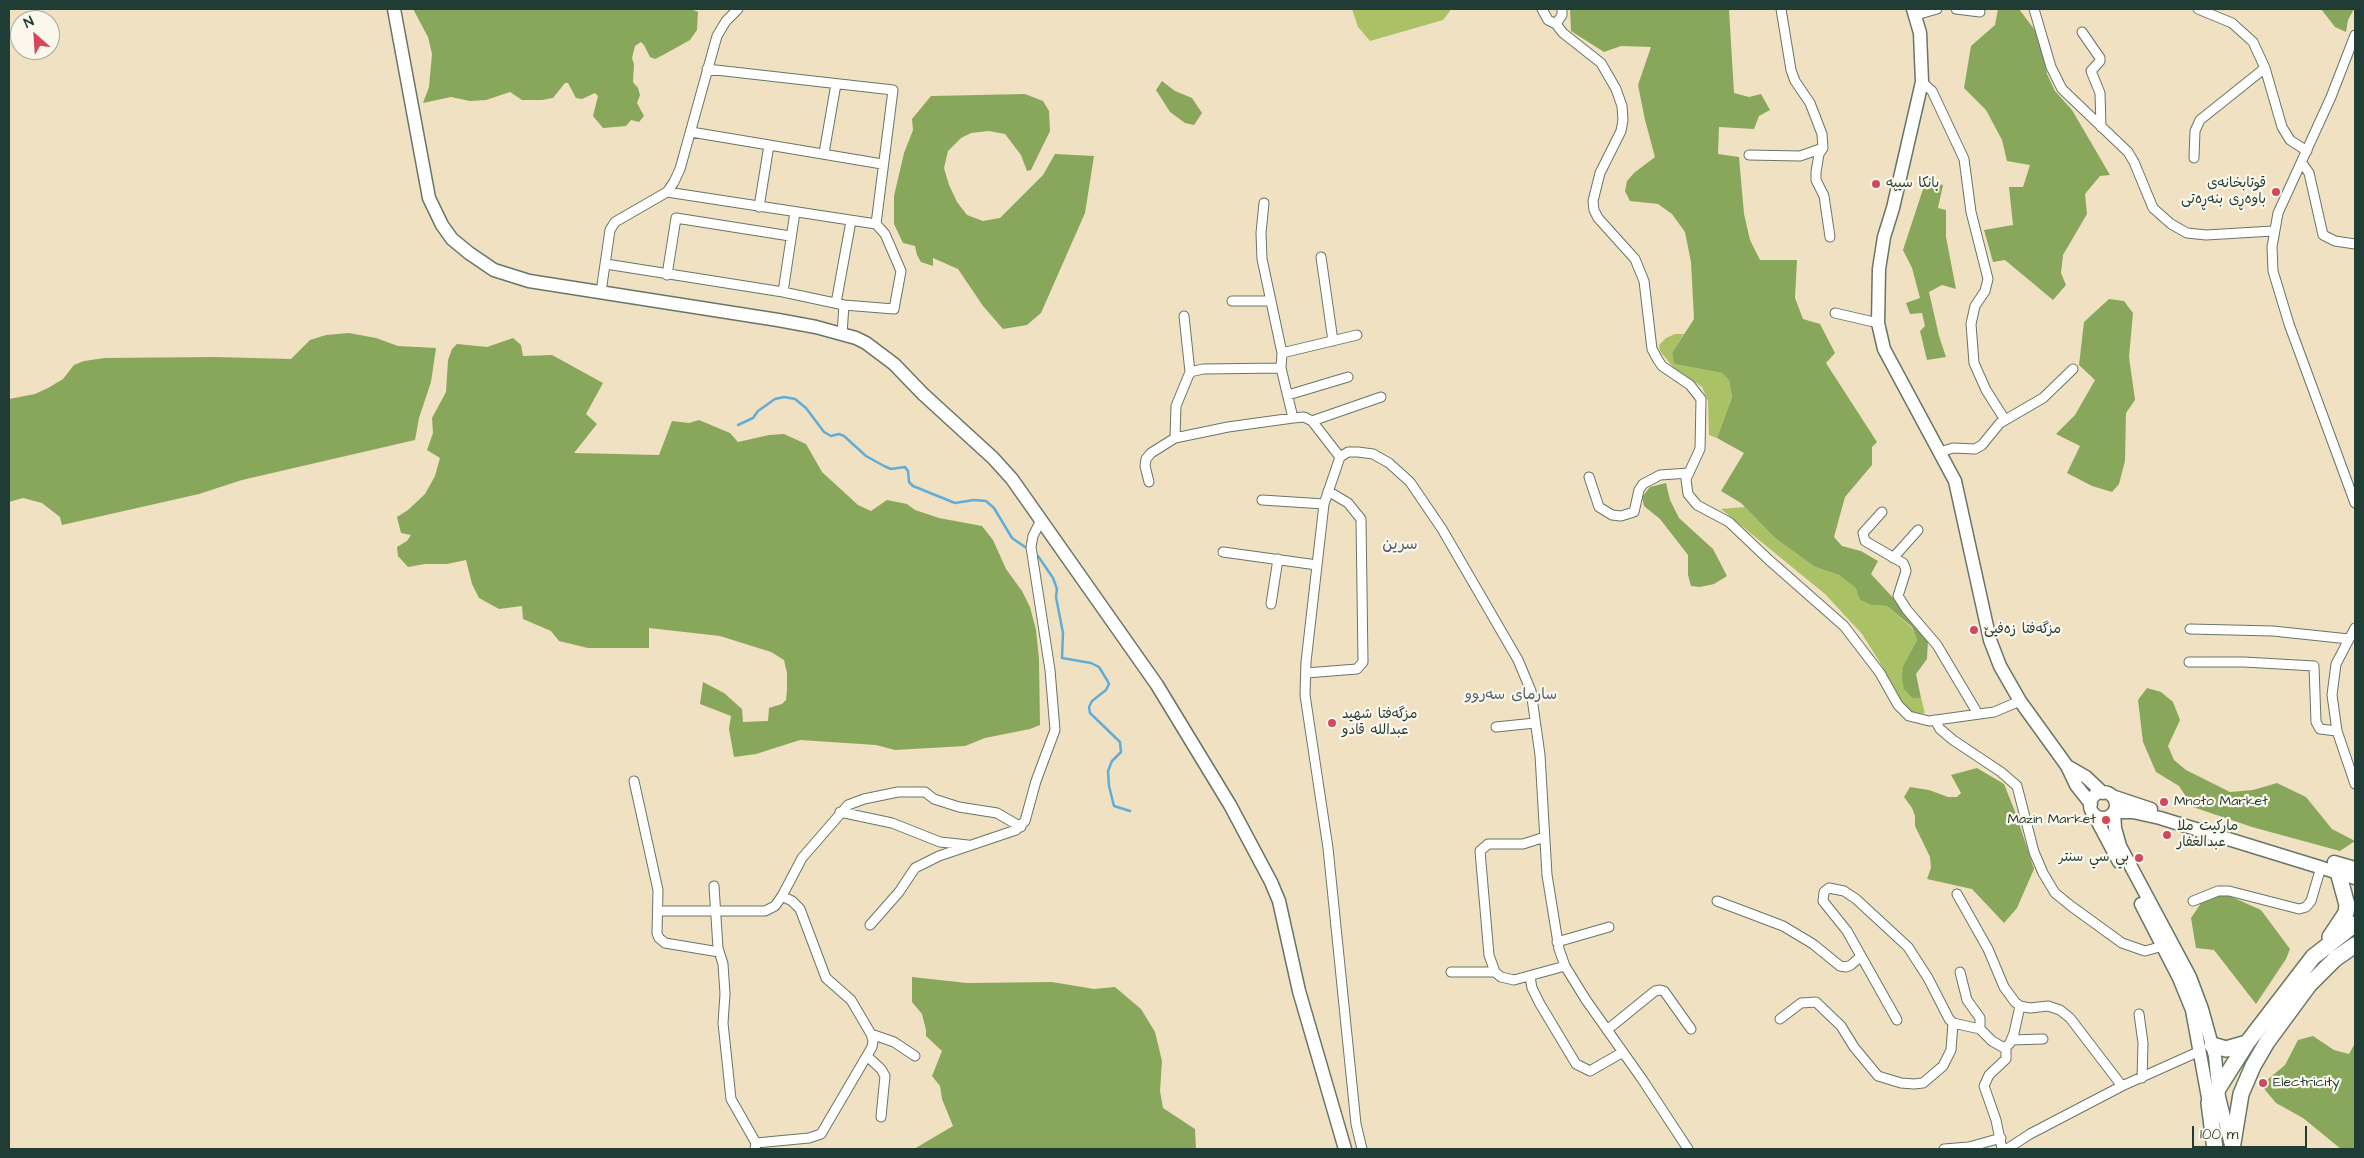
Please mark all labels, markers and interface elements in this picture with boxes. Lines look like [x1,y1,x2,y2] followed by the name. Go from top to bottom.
[10,10,60,60] north arrow
[21,12,37,33] text: N
[1886,176,1939,192] place label: بانکا سیپە
[2181,176,2266,208] place label: قوتابخانەی باوەڕی بنەڕەتی
[1870,178,1882,190] marker: بانکا سیپە
[2270,186,2282,198] marker: قوتابخانەی باوەڕی بنەڕەتی
[1382,536,1418,556] district label: سرين
[1984,622,2061,638] place label: مزگەفتا زەفیێ
[1968,624,1980,636] marker: مزگەفتا زەفیێ
[1465,687,1557,705] district label: سارمای سەروو
[1342,707,1417,740] place label: مزگەفتا شهيد عبدالله قادو
[1326,717,1338,729] marker: مزگەفتا شهيد عبدالله قادو
[2174,794,2268,810] place label: Mnoto Market
[2158,796,2170,808] marker: Mnoto Market
[2007,812,2096,828] place label: Mazin Market
[2100,814,2112,826] marker: Mazin Market
[2177,819,2238,852] place label: ماركيت ملا عبدالغفار
[2161,829,2173,841] marker: ماركيت ملا عبدالغفار
[2059,850,2129,866] place label: بي سي سنتر
[2133,852,2145,864] marker: بي سي سنتر
[2273,1075,2340,1091] place label: Electricity
[2257,1077,2269,1089] marker: Electricity
[2194,1116,2309,1148] scale bar
[2200,1124,2239,1145] text: 100 m

